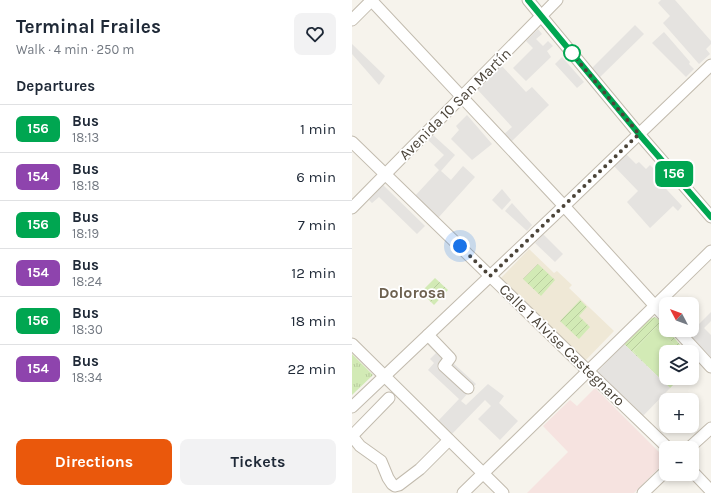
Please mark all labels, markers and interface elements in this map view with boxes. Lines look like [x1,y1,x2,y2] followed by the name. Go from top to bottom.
[294,13,336,55] button: heart
[16,16,161,38] text: Terminal Frailes
[16,42,134,57] text: Walk · 4 min · 250 m
[395,44,515,164] street label: Avenida 10 San Martín
[563,44,581,62] unlabelled marker
[16,77,95,95] text: Departures
[72,112,99,130] text: Bus
[27,120,49,137] text: 156
[300,120,336,138] text: 1 min
[72,130,99,145] text: 18:13
[72,160,99,178] text: Bus
[651,161,697,187] line badge: 156
[663,165,685,182] text: 156
[27,168,49,185] text: 154
[296,168,336,186] text: 6 min
[72,178,100,193] text: 18:18
[72,208,99,226] text: Bus
[27,216,49,233] text: 156
[298,216,336,234] text: 7 min
[72,226,99,241] text: 18:19
[450,236,470,256] your location
[72,256,99,274] text: Bus
[27,264,49,281] text: 154
[291,264,336,282] text: 12 min
[72,274,102,289] text: 18:24
[495,280,629,410] street label: Calle 1 Alvise Castegnaro
[378,283,446,302] district label: Dolorosa
[659,297,699,337] north arrow
[659,297,699,481] map controls
[72,304,99,322] text: Bus
[27,312,49,329] text: 156
[291,312,336,330] text: 18 min
[72,322,103,337] text: 18:30
[659,345,699,385] button: layers
[72,352,99,370] text: Bus
[27,360,49,377] text: 154
[287,360,336,378] text: 22 min
[72,370,102,385] text: 18:34
[659,393,699,433] button: +
[16,439,172,485] button: Directions
[180,439,336,485] button: Tickets
[659,441,699,481] button: −

